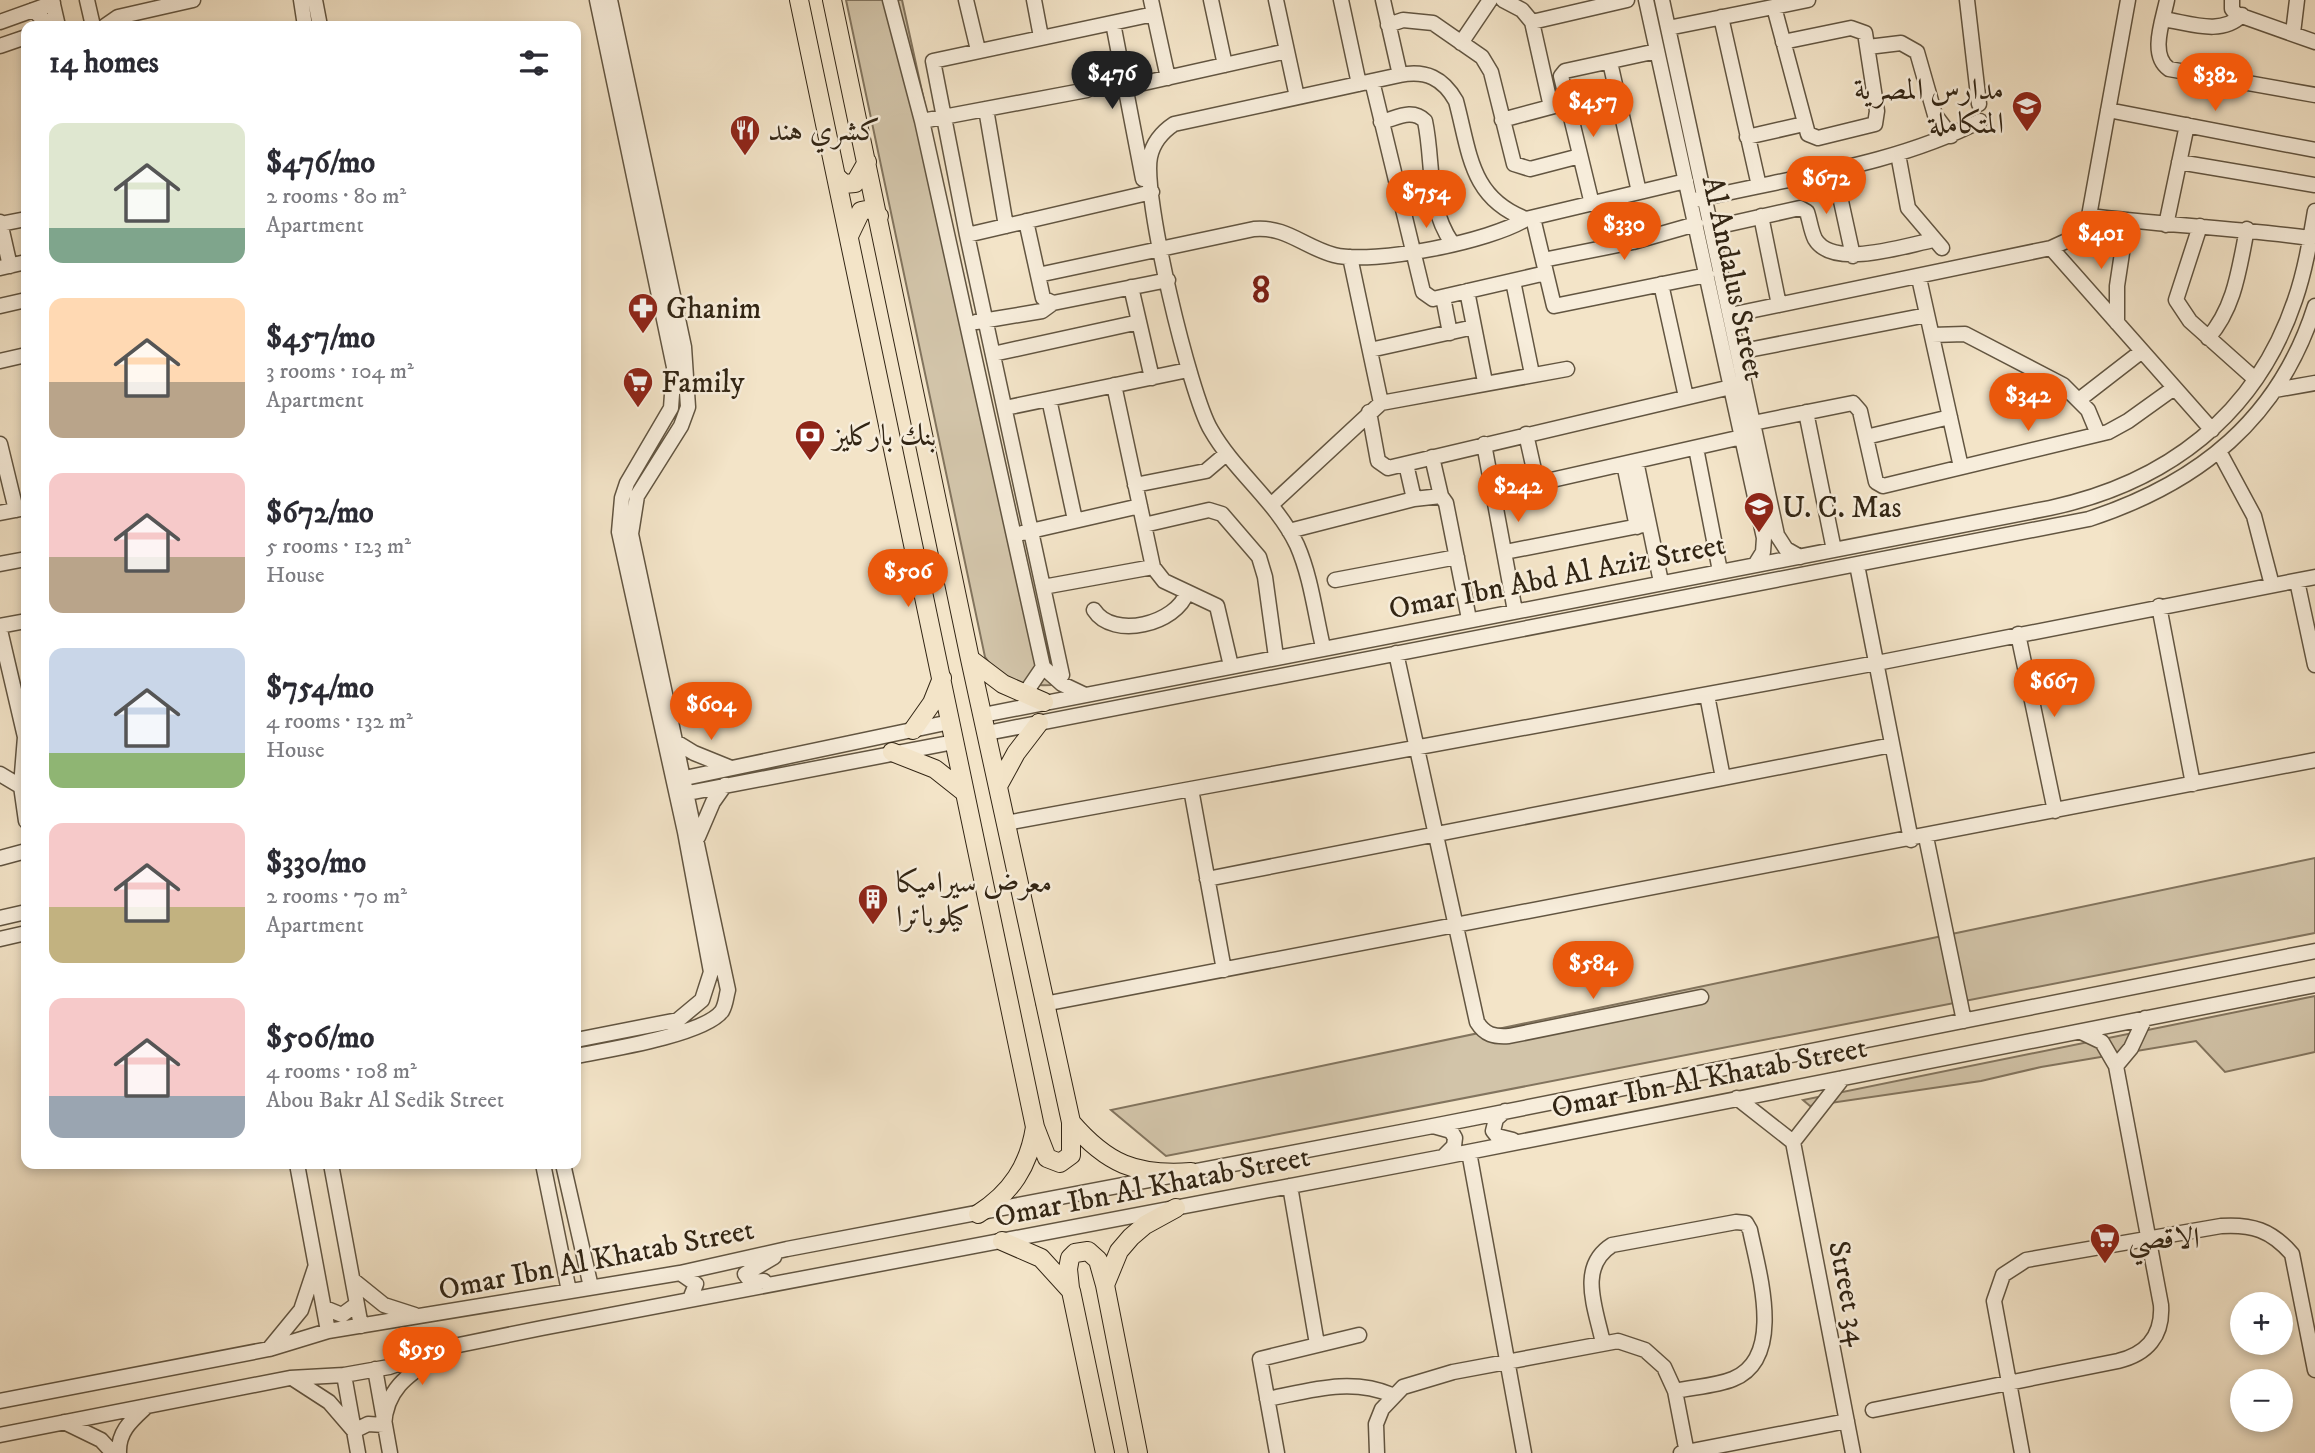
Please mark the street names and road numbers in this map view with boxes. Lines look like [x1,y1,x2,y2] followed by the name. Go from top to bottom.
[1693,173,1772,384] street label: Al Andalus Street
[1386,527,1729,628] street label: Omar Ibn Abd Al Aziz Street
[1548,1030,1870,1127] street label: Omar Ibn Al Khatab Street
[991,1139,1313,1236] street label: Omar Ibn Al Khatab Street
[435,1212,757,1309] street label: Omar Ibn Al Khatab Street
[1819,1238,1876,1349] street label: Street 34

